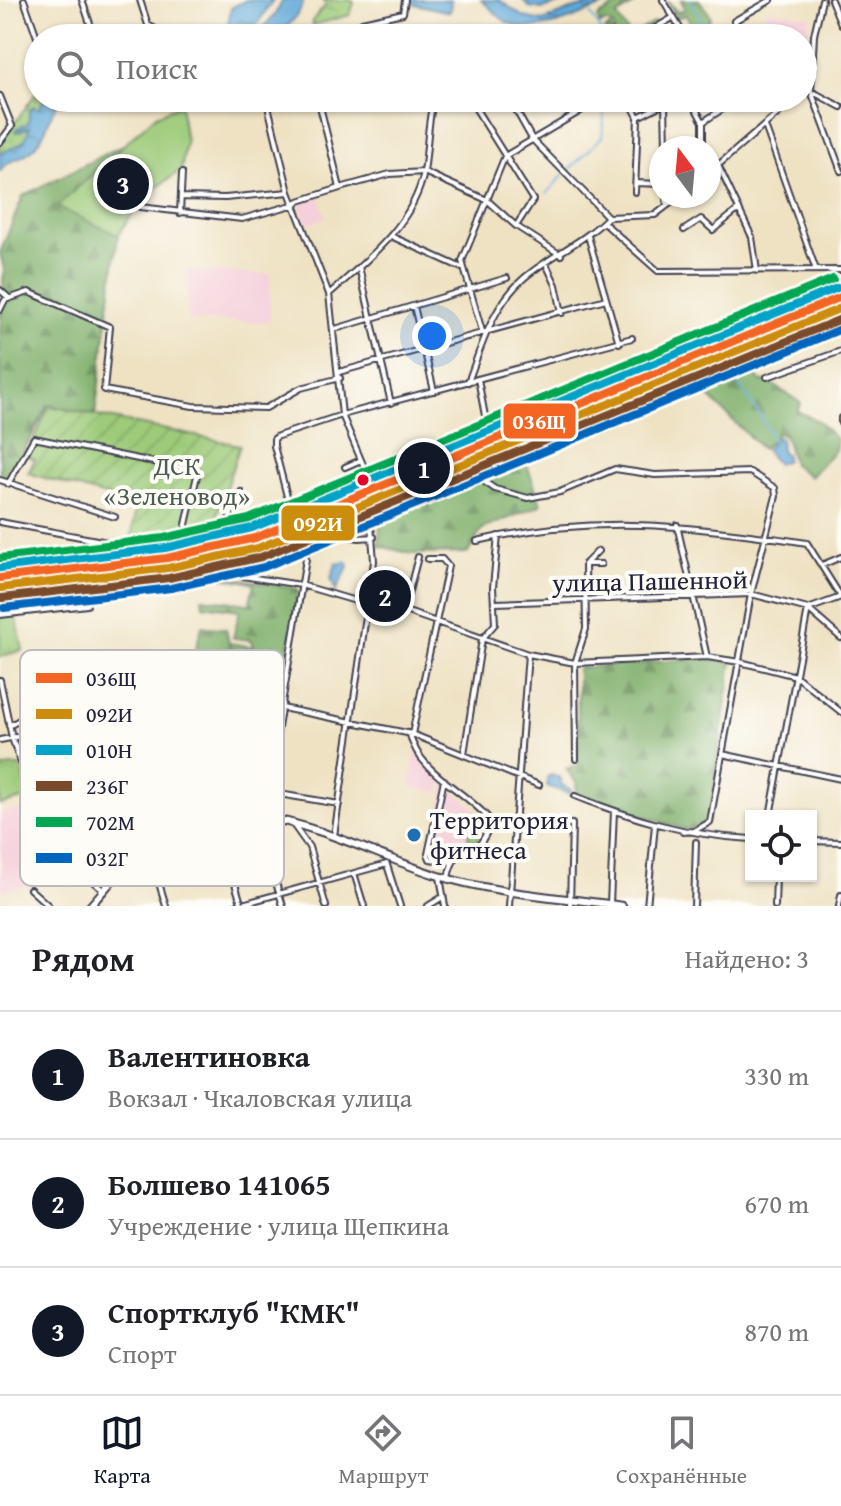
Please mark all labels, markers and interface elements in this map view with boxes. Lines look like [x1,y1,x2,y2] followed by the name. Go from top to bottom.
[24,24,817,112] search box
[52,46,96,90] icon: search
[116,46,198,90] text: Поиск
[649,136,721,208] north arrow
[97,154,149,214] pin: 3
[412,316,452,356] your location
[502,402,577,440] line badge: 036Щ
[512,405,566,437] text: 036Щ
[398,438,450,498] pin: 1
[104,446,250,515] park label: ДСК «Зеленовод»
[355,472,371,488] unlabelled marker
[280,504,356,542] line badge: 092И
[293,507,343,539] text: 092И
[551,559,748,602] street label: улица Пашенной
[359,566,411,626] pin: 2
[20,650,284,886] legend
[86,662,137,694] text: 036Щ
[86,698,133,730] text: 092И
[86,734,132,766] text: 010Н
[86,770,129,802] text: 236Г
[430,800,569,869] place label: Территория фитнеса
[86,806,135,838] text: 702М
[745,810,817,882] map controls
[745,810,817,882] button: locate
[405,826,423,844] marker: Территория фитнеса
[86,842,129,874] text: 032Г
[32,934,135,983] text: Рядом
[685,939,809,978] text: Найдено: 3
[108,1034,310,1078] text: Валентиновка
[51,1056,65,1095] text: 1
[744,1056,809,1095] text: 330 m
[108,1078,412,1117] text: Вокзал · Чкаловская улица
[108,1162,331,1206] text: Болшево 141065
[51,1184,65,1223] text: 2
[744,1184,809,1223] text: 670 m
[108,1206,449,1245] text: Учреждение · улица Щепкина
[108,1290,360,1334] text: Спортклуб "КМК"
[51,1312,65,1351] text: 3
[744,1312,809,1351] text: 870 m
[108,1334,177,1373] text: Спорт
[94,1411,151,1491] tab: Карта
[338,1411,428,1491] tab: Маршрут
[616,1411,747,1491] tab: Сохранённые

